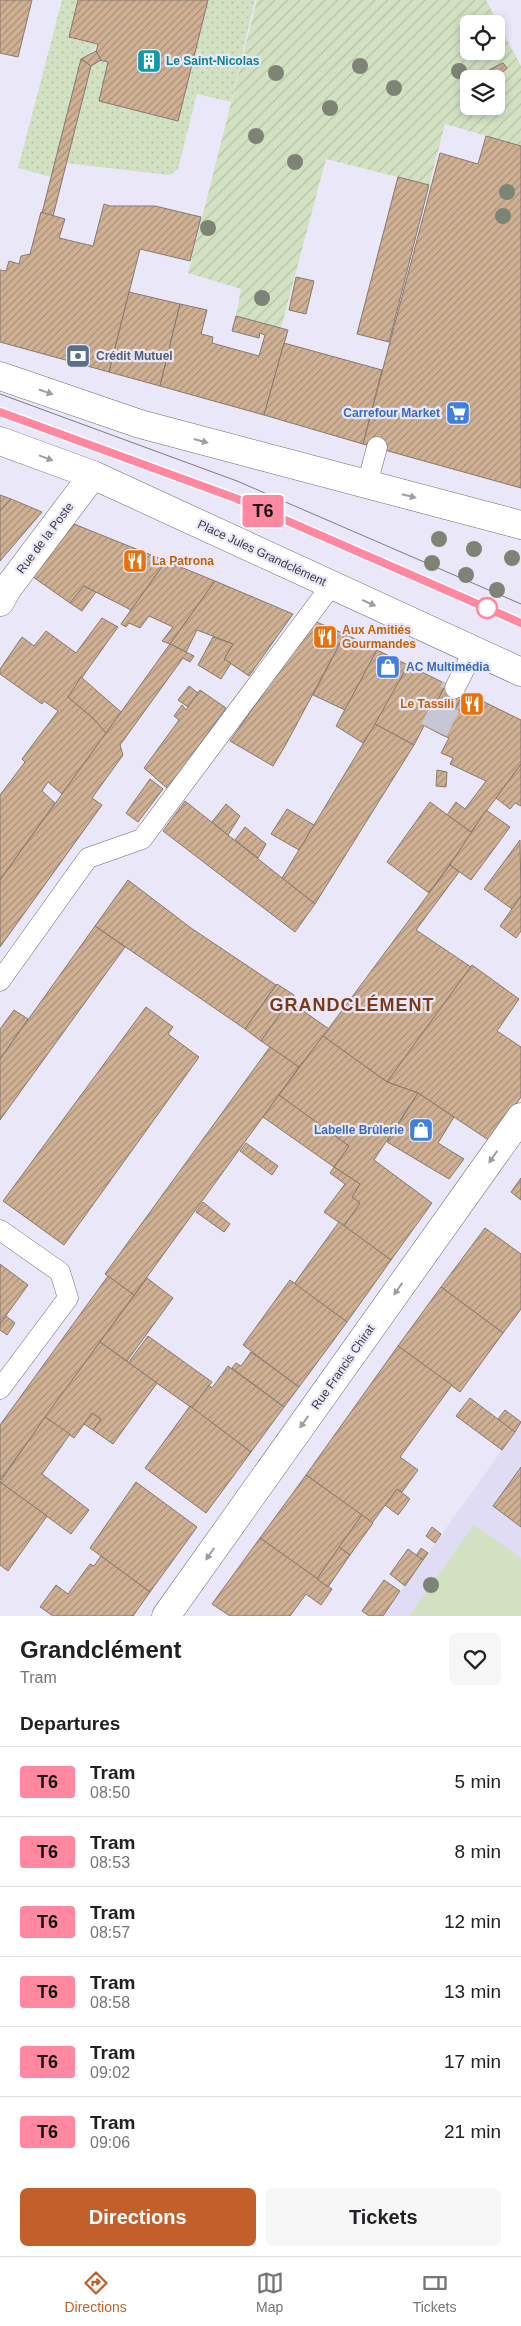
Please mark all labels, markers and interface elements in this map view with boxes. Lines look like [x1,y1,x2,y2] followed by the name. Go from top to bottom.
[460,15,505,115] map controls
[460,15,505,60] button: locate
[136,48,162,74] building icon: Le Saint-Nicolas
[166,54,260,68] place label: Le Saint-Nicolas
[460,70,505,115] button: layers
[65,343,91,369] bank icon: Crédit Mutuel
[96,349,173,363] place label: Crédit Mutuel
[39,388,54,396] one-way arrow
[445,400,471,426] supermarket icon: Carrefour Market
[343,406,440,420] place label: Carrefour Market
[193,437,208,445] one-way arrow
[38,454,53,462] one-way arrow
[401,492,416,500] one-way arrow
[240,495,286,527] line badge: T6
[14,499,76,576] street label: Rue de la Poste
[252,501,274,521] text: T6
[196,517,329,589] street label: Place Jules Grandclément
[122,548,148,574] restaurant icon: La Patrona
[152,554,214,568] place label: La Patrona
[476,597,498,619] unlabelled marker
[362,599,376,607] one-way arrow
[342,623,416,651] place label: Aux Amitiés Gourmandes
[312,624,338,650] restaurant icon: Aux Amitiés Gourmandes
[375,654,401,680] shop icon: AC Multimédia
[406,660,490,674] place label: AC Multimédia
[459,691,485,717] restaurant icon: Le Tassili
[400,697,454,711] place label: Le Tassili
[270,994,435,1015] district label: GRANDCLÉMENT
[408,1117,434,1143] shop icon: Labelle Brûlerie
[314,1123,404,1137] place label: Labelle Brûlerie
[488,1150,498,1164] one-way arrow
[394,1283,404,1296] one-way arrow
[309,1321,378,1412] street label: Rue Francis Chirat
[299,1415,309,1429] one-way arrow
[205,1547,215,1561] one-way arrow
[449,1633,501,1685] button: heart
[20,1636,181,1663] text: Grandclément
[20,1669,57,1686] text: Tram
[20,1713,120,1734] text: Departures
[90,1762,135,1783] text: Tram
[455,1771,501,1792] text: 5 min
[37,1772,58,1792] text: T6
[90,1784,130,1801] text: 08:50
[90,1832,135,1853] text: Tram
[455,1841,501,1862] text: 8 min
[37,1842,58,1862] text: T6
[90,1854,130,1871] text: 08:53
[90,1902,135,1923] text: Tram
[444,1911,501,1932] text: 12 min
[37,1912,58,1932] text: T6
[90,1924,130,1941] text: 08:57
[90,1972,135,1993] text: Tram
[444,1981,501,2002] text: 13 min
[37,1982,58,2002] text: T6
[90,1994,130,2011] text: 08:58
[90,2042,135,2063] text: Tram
[444,2051,501,2072] text: 17 min
[37,2052,58,2072] text: T6
[90,2064,130,2081] text: 09:02
[90,2112,135,2133] text: Tram
[444,2121,501,2142] text: 21 min
[37,2122,58,2142] text: T6
[90,2134,130,2151] text: 09:06
[20,2188,256,2246] button: Directions
[266,2188,501,2246] button: Tickets
[64,2269,127,2315] tab: Directions
[256,2269,284,2315] tab: Map
[413,2269,457,2315] tab: Tickets

